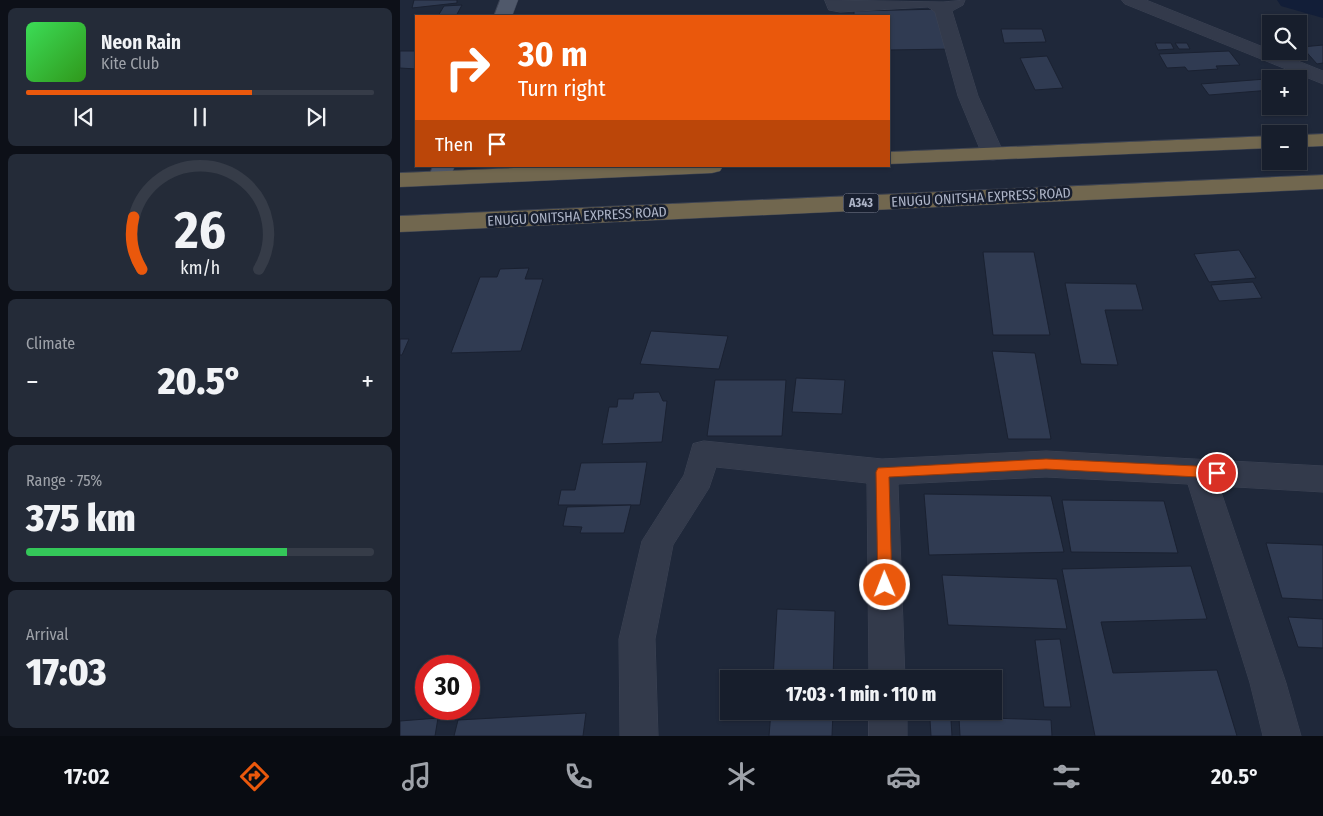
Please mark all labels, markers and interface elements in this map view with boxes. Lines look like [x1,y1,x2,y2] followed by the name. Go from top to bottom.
[1262,15,1307,170] map controls
[1262,15,1307,60] button: search
[101,31,181,54] text: Neon Rain
[518,33,588,75] text: 30 m
[435,35,500,100] icon: right
[101,54,159,73] text: Kite Club
[1262,70,1307,115] button: +
[518,75,606,102] text: Turn right
[70,103,98,131] icon: previous
[186,103,214,131] icon: pause
[302,103,330,131] icon: next
[1262,125,1307,170] button: −
[483,130,511,158] icon: arrive
[435,133,473,156] text: Then
[891,184,1071,211] street label: ENUGU ONITSHA EXPRESS ROAD
[844,194,878,212] road number: A343
[173,199,226,262] text: 26
[487,203,667,230] street label: ENUGU ONITSHA EXPRESS ROAD
[180,257,220,279] text: km/h
[26,334,75,353] text: Climate
[158,358,242,404] text: 20.5°
[26,365,39,398] text: −
[361,365,374,398] text: +
[1196,452,1238,494] pin
[1203,459,1231,487] icon: arrive
[26,471,102,490] text: Range · 75%
[26,495,136,541] text: 375 km
[858,558,910,610] position arrow
[26,625,68,644] text: Arrival
[26,649,107,695] text: 17:03
[415,655,480,720] speed limit sign: 30
[786,683,936,706] text: 17:03 · 1 min · 110 m
[237,759,272,794] icon: directions
[399,759,434,794] icon: music
[561,759,596,794] icon: phone
[724,759,759,794] icon: climate
[886,759,921,794] icon: car
[1049,759,1084,794] icon: filters
[64,763,109,790] text: 17:02
[1211,763,1259,790] text: 20.5°

